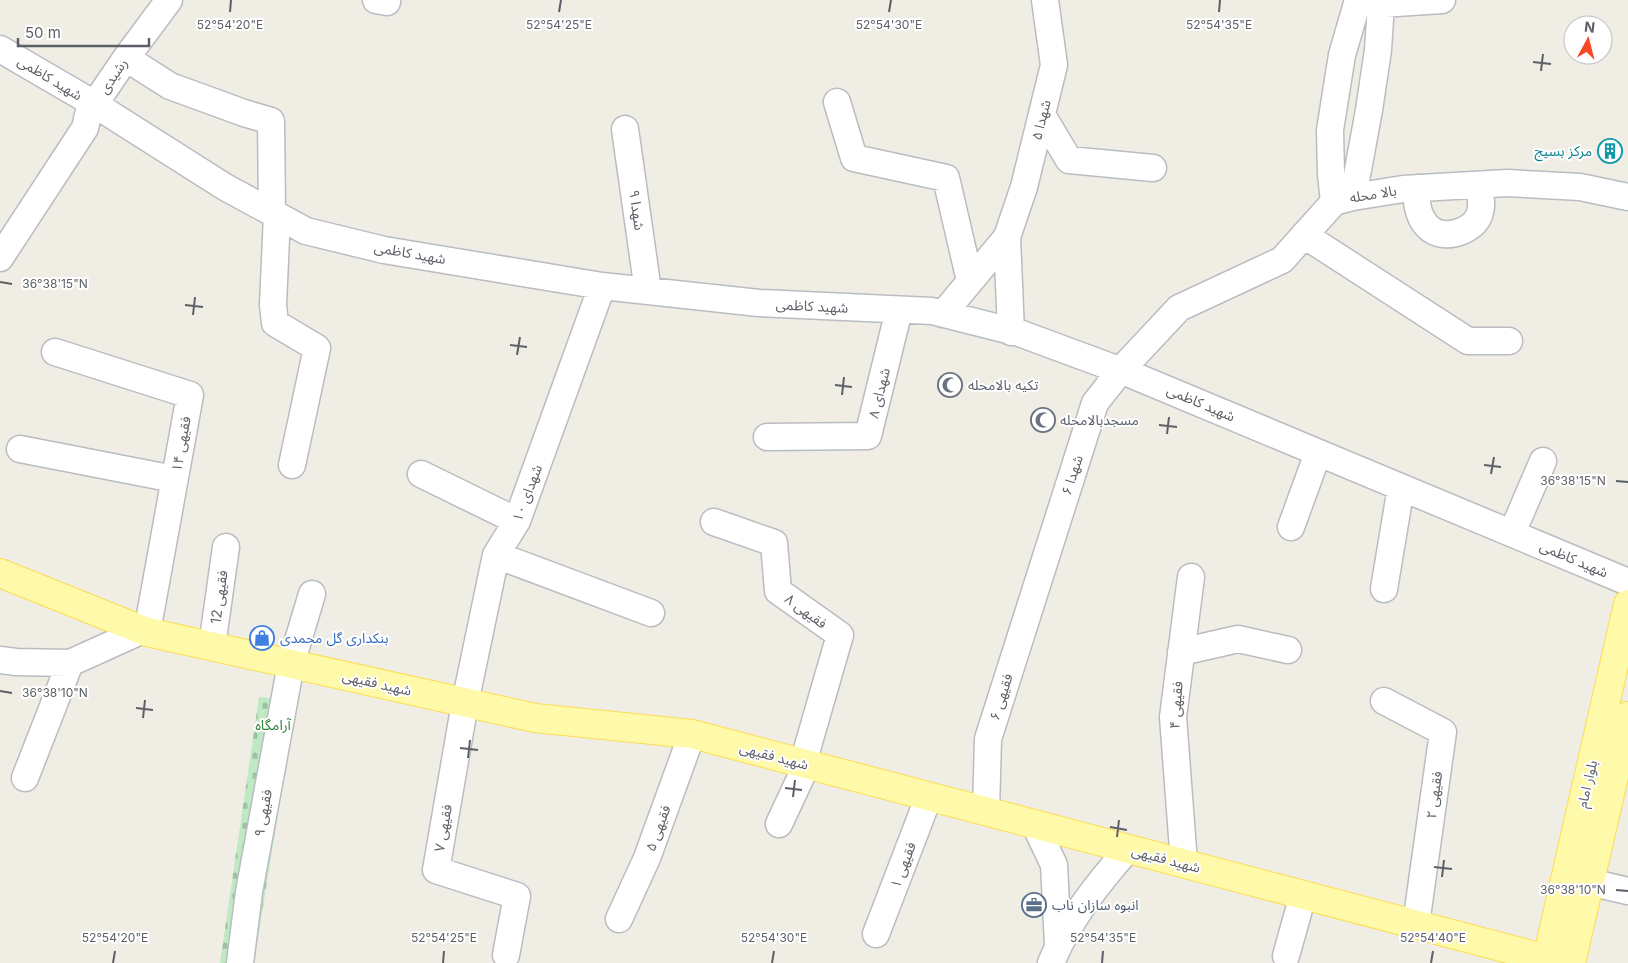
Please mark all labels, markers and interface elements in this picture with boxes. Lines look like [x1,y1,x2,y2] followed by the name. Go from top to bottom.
[18,15,149,47] scale bar
[1563,15,1613,65] north arrow
[197,17,263,32] text: 52°54'20"E
[526,17,592,32] text: 52°54'25"E
[856,17,922,32] text: 52°54'30"E
[1186,17,1252,32] text: 52°54'35"E
[1583,18,1596,36] text: N
[25,23,61,42] text: 50 m
[14,52,86,104] street label: شهید کاظمی
[95,55,131,97] street label: رشیدی
[1027,98,1055,142] street label: شهدا ۵
[1597,138,1623,164] building icon: مرکز بسیج
[1534,142,1592,162] place label: مرکز بسیج
[1348,181,1398,206] street label: بالا محله
[625,189,649,231] street label: شهدا ۹
[373,238,447,268] street label: شهید کاظمی
[22,276,88,291] text: 36°38'15"N
[775,295,849,317] street label: شهید کاظمی
[864,366,894,420] street label: شهدای ۸
[937,372,963,398] mosque icon: تکیه بالامحله
[968,376,1039,393] place label: تکیه بالامحله
[1164,381,1238,425] street label: شهید کاظمی
[1030,407,1056,433] mosque icon: مسجدبالامحله
[1060,411,1139,428] place label: مسجدبالامحله
[167,415,195,473] street label: فقیهی ۱۴
[1057,453,1087,497] street label: شهدا ۶
[508,462,546,524] street label: شهدای ۱۰
[1540,473,1606,488] text: 36°38'15"N
[1537,537,1611,581] street label: شهید کاظمی
[206,569,232,625] street label: فقیهی 12
[781,590,831,632] street label: فقیهی ۸
[249,625,275,651] shop icon: بنکداری گل محمدی
[280,629,389,647] place label: بنکداری گل محمدی
[341,666,413,700] street label: شهید فقیهی
[985,672,1017,722] street label: فقیهی ۶
[1165,681,1187,729] street label: فقیهی ۴
[22,685,88,700] text: 36°38'10"N
[255,716,292,734] park label: آرامگاه
[738,738,810,774] street label: شهید فقیهی
[1573,758,1603,810] street label: بلوار امام
[1422,770,1446,820] street label: فقیهی ۲
[250,788,276,838] street label: فقیهی ۹
[641,802,675,854] street label: فقیهی ۵
[430,803,456,853] street label: فقیهی ۷
[886,839,920,891] street label: فقیهی ۱
[1130,841,1202,877] street label: شهید فقیهی
[1540,882,1606,897] text: 36°38'10"N
[1021,892,1047,918] office icon: انبوه سازان ناب
[1052,896,1139,914] place label: انبوه سازان ناب
[82,930,148,945] text: 52°54'20"E
[411,930,477,945] text: 52°54'25"E
[741,930,807,945] text: 52°54'30"E
[1070,930,1136,945] text: 52°54'35"E
[1400,930,1466,945] text: 52°54'40"E

